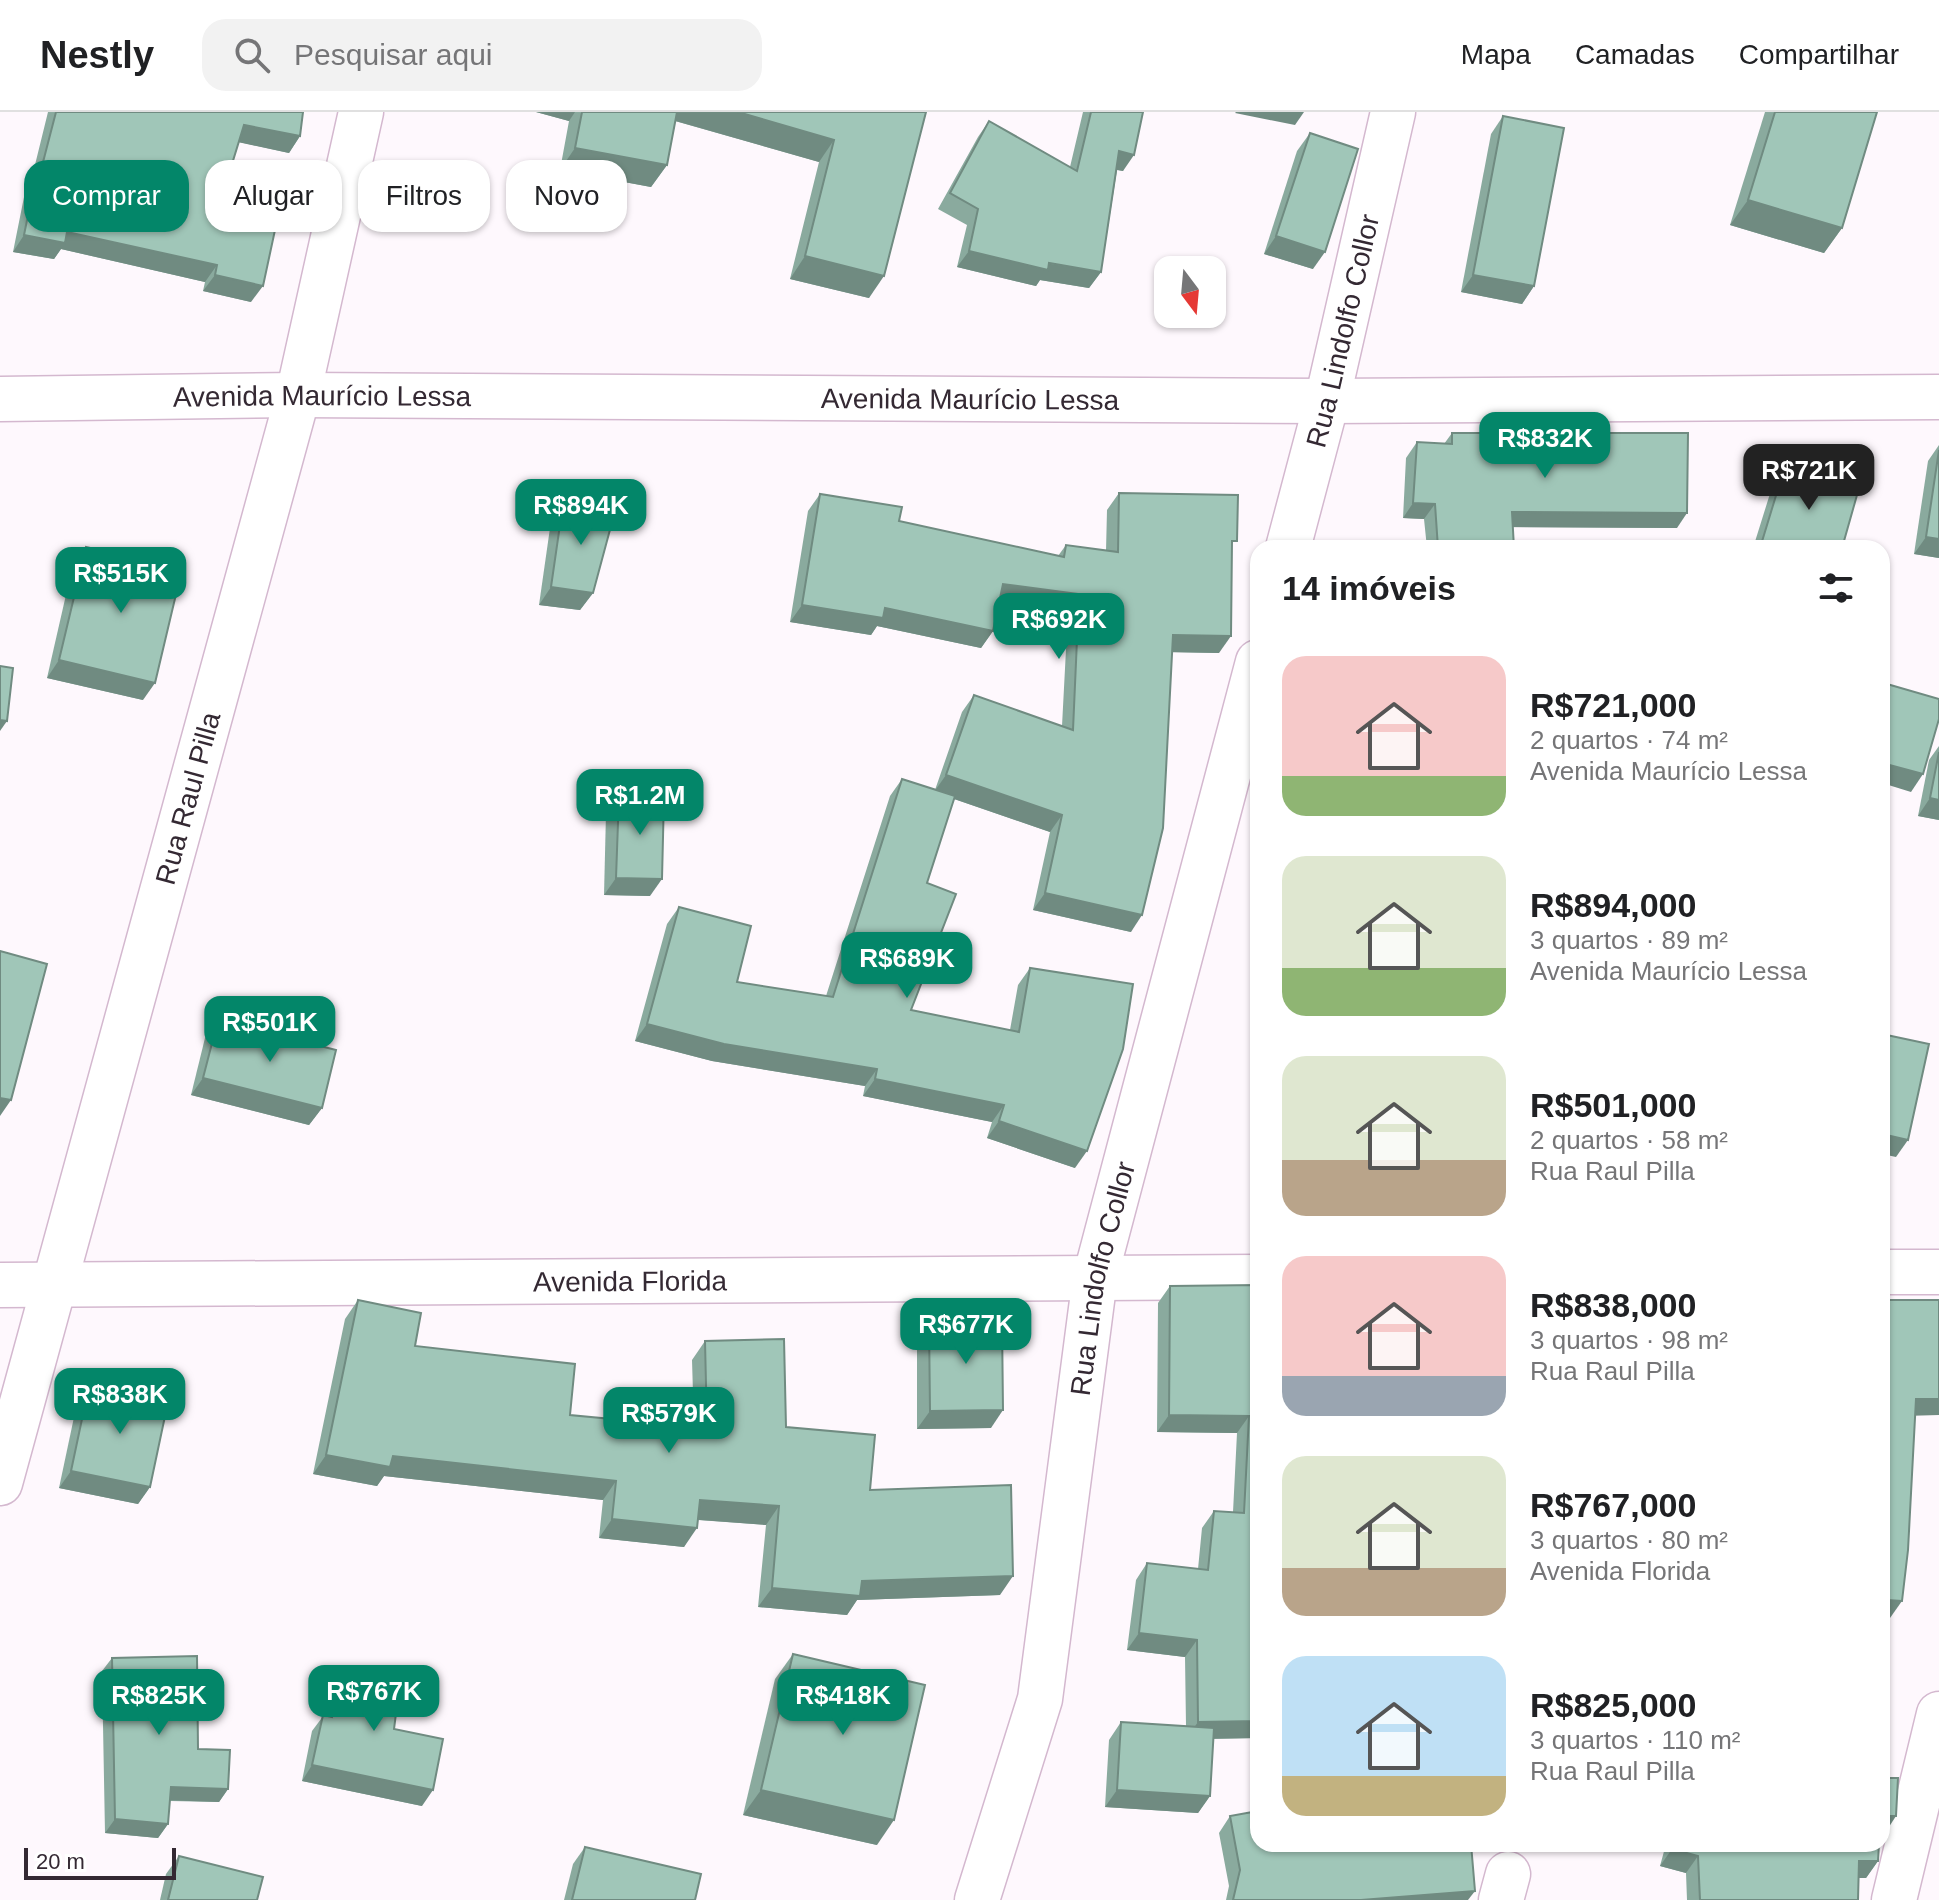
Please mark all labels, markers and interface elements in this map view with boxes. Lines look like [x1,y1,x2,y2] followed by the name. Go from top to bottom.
[202,19,762,91] search box
[230,33,274,77] icon: search
[40,34,154,76] text: Nestly
[294,38,493,71] text: Pesquisar aqui
[1461,39,1531,70] text: Mapa
[1575,39,1695,70] text: Camadas
[1739,39,1899,70] text: Compartilhar
[24,160,189,232] chip: Comprar
[205,160,342,232] chip: Alugar
[358,160,490,232] chip: Filtros
[506,160,627,232] chip: Novo
[1300,211,1385,451] street label: Rua Lindolfo Collor
[1154,256,1226,328] north arrow
[1154,256,1226,328] map controls
[173,380,472,413] street label: Avenida Maurício Lessa
[821,383,1120,416] street label: Avenida Maurício Lessa
[1480,412,1610,480] pin: R$832K
[1497,423,1593,453] text: R$832K
[1744,444,1874,512] pin: R$721K
[1761,455,1857,485] text: R$721K
[516,479,646,547] pin: R$894K
[533,490,629,520] text: R$894K
[56,547,186,615] pin: R$515K
[73,558,169,588] text: R$515K
[1814,566,1858,610] icon: filters
[1282,569,1456,607] text: 14 imóveis
[994,593,1124,661] pin: R$692K
[1011,604,1107,634] text: R$692K
[1530,686,1696,724] text: R$721,000
[1346,688,1442,784] icon: home
[150,708,227,888] street label: Rua Raul Pilla
[1530,725,1728,755] text: 2 quartos · 74 m²
[1530,756,1807,786] text: Avenida Maurício Lessa
[575,769,705,837] pin: R$1.2M
[594,780,686,810] text: R$1.2M
[1530,886,1696,924] text: R$894,000
[1346,888,1442,984] icon: home
[1530,925,1728,955] text: 3 quartos · 89 m²
[842,932,972,1000] pin: R$689K
[859,943,955,973] text: R$689K
[1530,956,1807,986] text: Avenida Maurício Lessa
[205,996,335,1064] pin: R$501K
[222,1007,318,1037] text: R$501K
[1530,1086,1696,1124] text: R$501,000
[1346,1088,1442,1184] icon: home
[1530,1125,1728,1155] text: 2 quartos · 58 m²
[1530,1156,1695,1186] text: Rua Raul Pilla
[1065,1158,1141,1397] street label: Rua Lindolfo Collor
[533,1265,728,1298] street label: Avenida Florida
[1530,1286,1696,1324] text: R$838,000
[1346,1288,1442,1384] icon: home
[901,1298,1031,1366] pin: R$677K
[918,1309,1014,1339] text: R$677K
[1530,1325,1728,1355] text: 3 quartos · 98 m²
[1530,1356,1695,1386] text: Rua Raul Pilla
[55,1368,185,1436] pin: R$838K
[72,1379,168,1409] text: R$838K
[604,1387,734,1455] pin: R$579K
[621,1398,717,1428] text: R$579K
[1530,1486,1696,1524] text: R$767,000
[1346,1488,1442,1584] icon: home
[1530,1525,1728,1555] text: 3 quartos · 80 m²
[1530,1556,1710,1586] text: Avenida Florida
[309,1665,439,1733] pin: R$767K
[94,1669,224,1737] pin: R$825K
[778,1669,908,1737] pin: R$418K
[326,1676,422,1706] text: R$767K
[111,1680,207,1710] text: R$825K
[795,1680,891,1710] text: R$418K
[1530,1686,1696,1724] text: R$825,000
[1346,1688,1442,1784] icon: home
[1530,1725,1741,1755] text: 3 quartos · 110 m²
[1530,1756,1695,1786] text: Rua Raul Pilla
[24,1844,176,1880] scale bar
[36,1849,85,1874] text: 20 m

